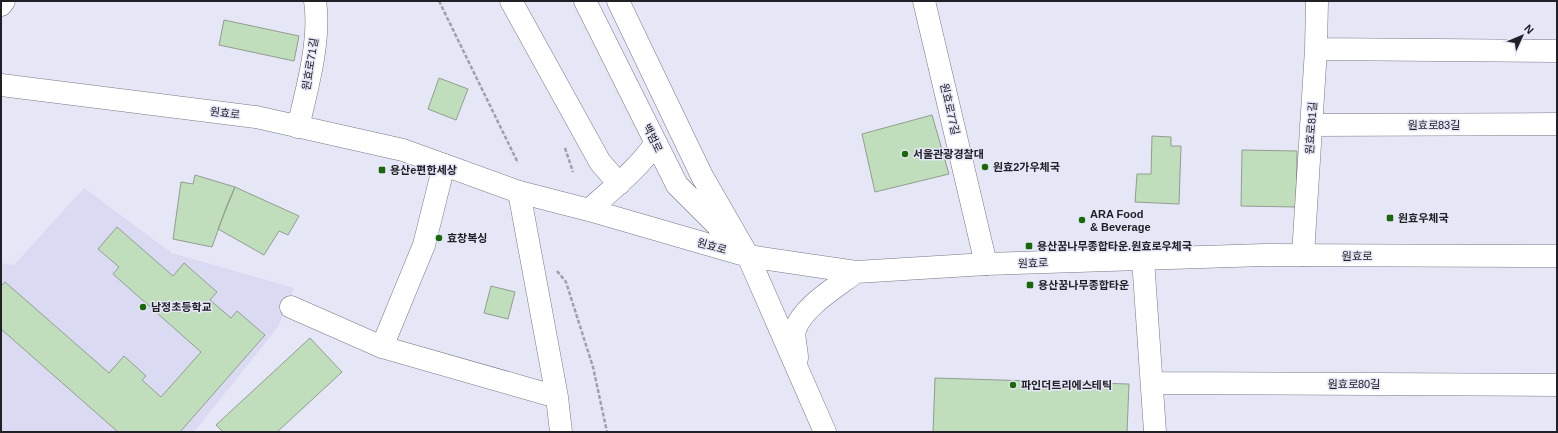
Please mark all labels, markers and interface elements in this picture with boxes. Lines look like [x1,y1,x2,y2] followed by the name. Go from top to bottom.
[1502,16,1542,56] north arrow
[1522,22,1536,36] text: N
[300,37,320,91] street label: 원효로71길
[938,82,962,136] street label: 원효로77길
[1303,101,1319,155] street label: 원효로81길
[209,105,241,121] street label: 원효로
[1408,119,1460,131] street label: 원효로83길
[641,122,665,154] street label: 백범로
[913,148,984,160] place label: 서울관광경찰대
[900,149,910,159] marker: 서울관광경찰대
[993,161,1060,173] place label: 원효2가우체국
[980,162,990,172] marker: 원효2가우체국
[390,164,457,176] place label: 용산e편한세상
[377,165,387,175] marker: 용산e편한세상
[1090,208,1151,233] place label: ARA Food & Beverage
[1398,212,1449,224] place label: 원효우체국
[1385,213,1395,223] marker: 원효우체국
[1077,215,1087,225] marker: ARA Food & Beverage
[447,232,487,244] place label: 효창복싱
[434,233,444,243] marker: 효창복싱
[696,236,728,256] street label: 원효로
[1037,240,1192,252] place label: 용산꿈나무종합타운.원효로우체국
[1024,241,1034,251] marker: 용산꿈나무종합타운.원효로우체국
[1342,250,1372,262] street label: 원효로
[1018,256,1048,270] street label: 원효로
[1038,279,1129,291] place label: 용산꿈나무종합타운
[1025,280,1035,290] marker: 용산꿈나무종합타운
[151,301,212,313] place label: 남정초등학교
[138,302,148,312] marker: 남정초등학교
[1328,378,1380,390] street label: 원효로80길
[1021,379,1112,391] place label: 파인더트리에스테틱
[1008,380,1018,390] marker: 파인더트리에스테틱

